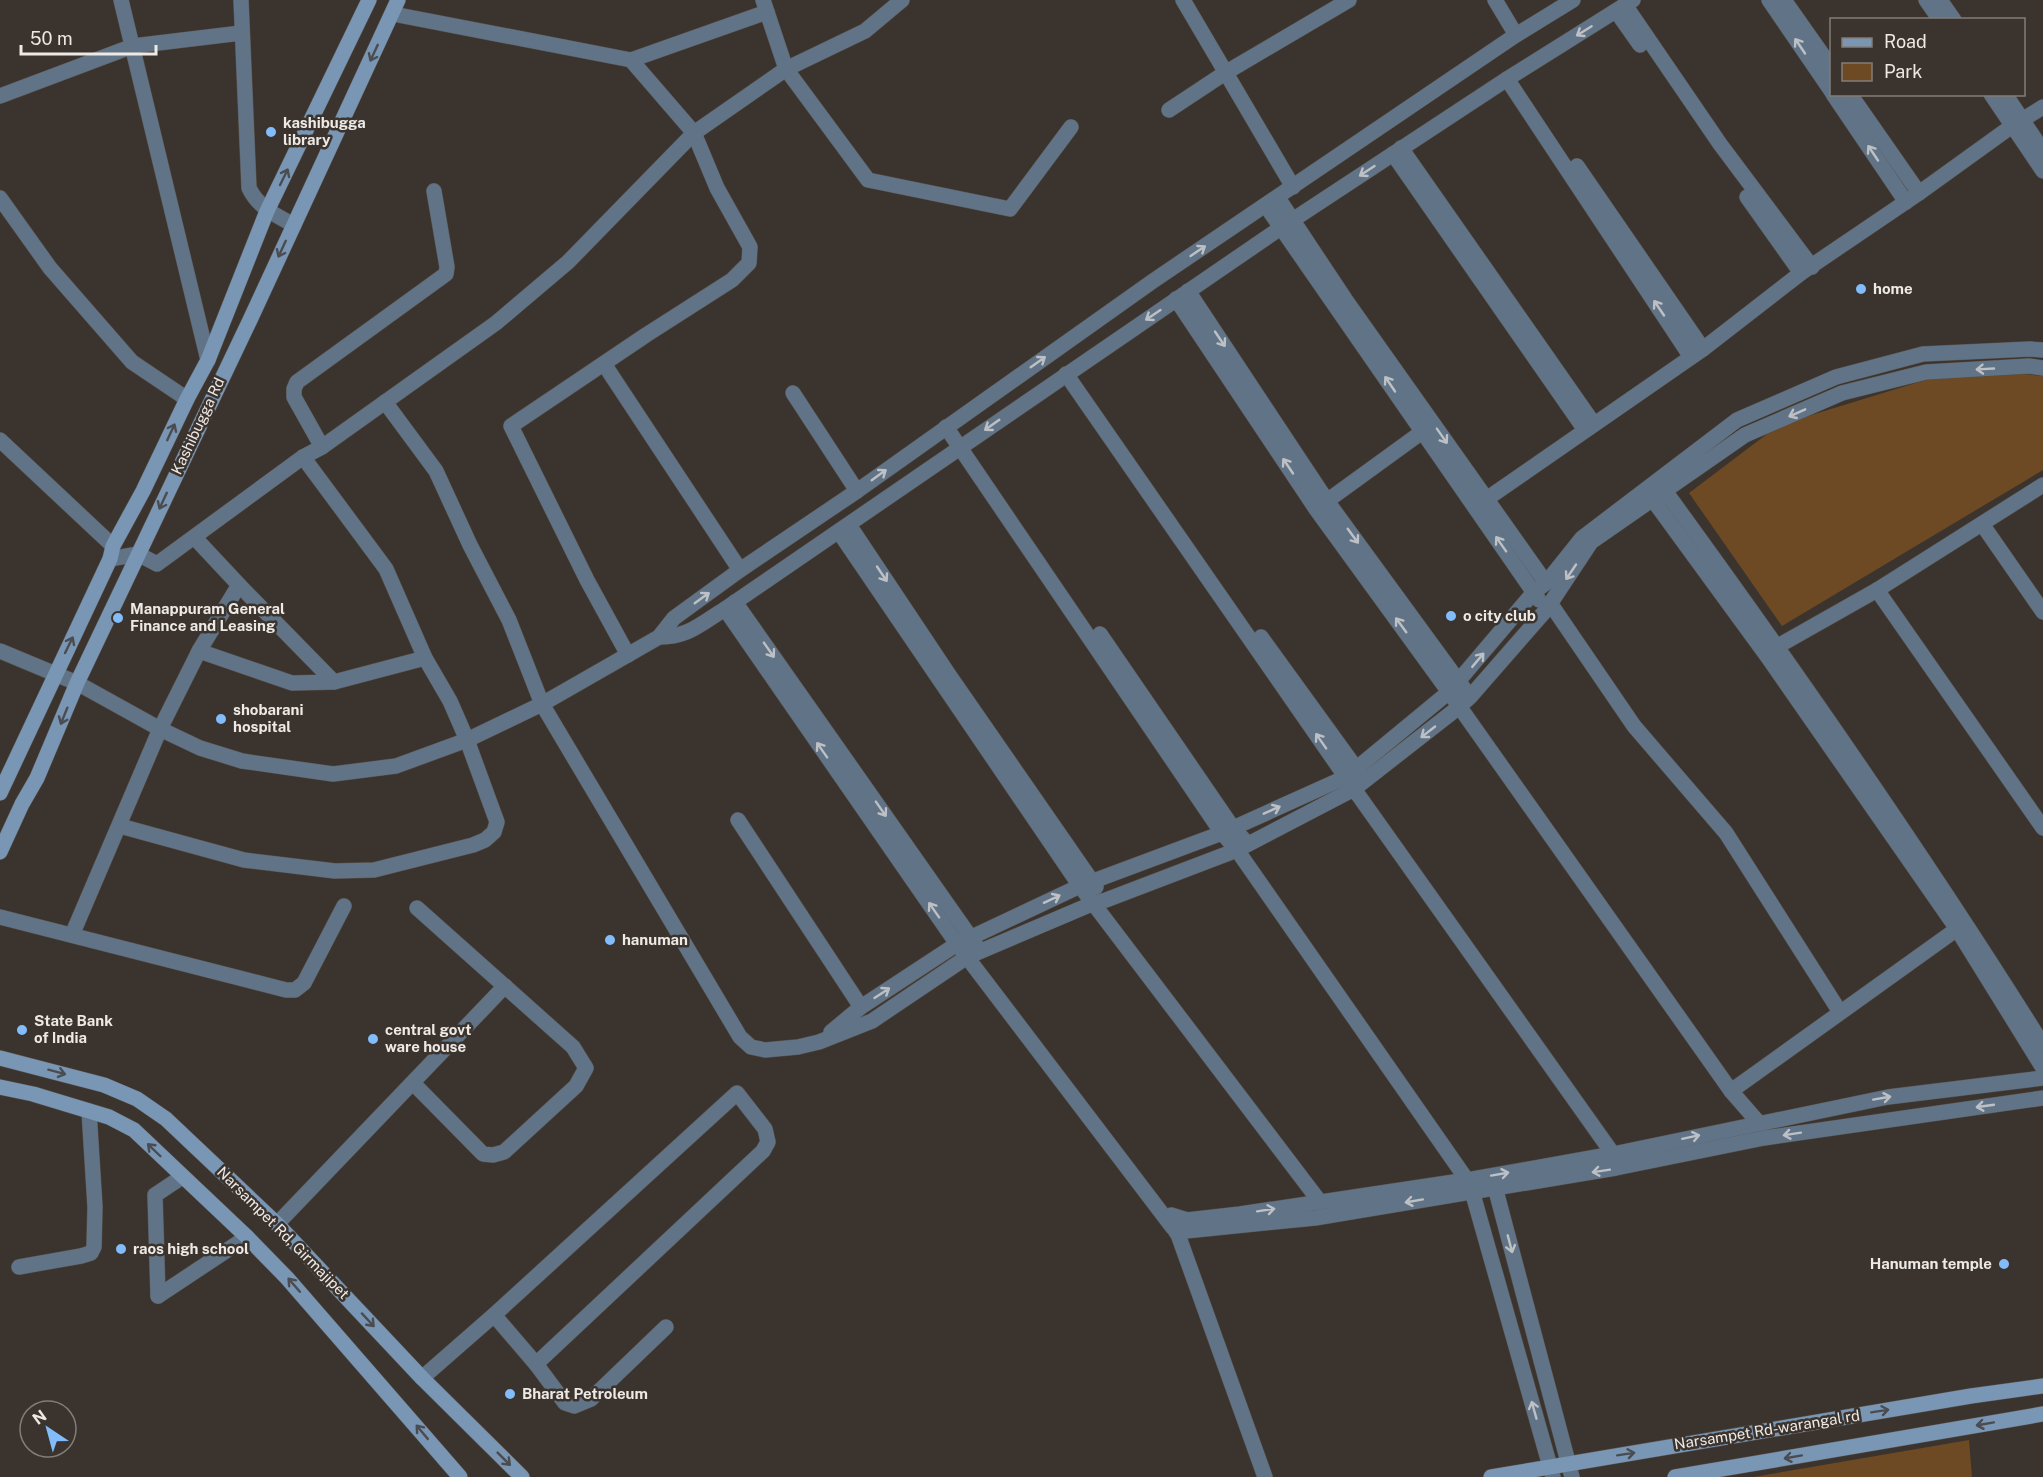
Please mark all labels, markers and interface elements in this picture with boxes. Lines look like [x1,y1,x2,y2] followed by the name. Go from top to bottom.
[21,18,156,56] scale bar
[1830,18,2025,96] legend
[1576,26,1593,38] one-way arrow
[30,28,73,49] text: 50 m
[1884,31,1927,52] text: Road
[1794,38,1806,55] one-way arrow
[367,44,379,62] one-way arrow
[1884,61,1922,82] text: Park
[283,114,366,148] place label: kashibugga library
[264,125,278,139] marker: kashibugga library
[1867,146,1879,162] one-way arrow
[1359,165,1376,177] one-way arrow
[278,168,290,186] one-way arrow
[276,240,287,258] one-way arrow
[1190,244,1207,257] one-way arrow
[1873,280,1913,297] place label: home
[1854,282,1868,296] marker: home
[1653,301,1665,317] one-way arrow
[1145,309,1161,321] one-way arrow
[1214,331,1226,347] one-way arrow
[1030,356,1046,368] one-way arrow
[1975,363,1995,374] one-way arrow
[168,375,227,477] street label: Kashibugga Rd
[1384,376,1396,393] one-way arrow
[1788,408,1806,419] one-way arrow
[984,419,1001,431] one-way arrow
[166,423,178,441] one-way arrow
[1436,428,1448,444] one-way arrow
[1282,459,1294,475] one-way arrow
[871,469,887,481] one-way arrow
[156,491,168,509] one-way arrow
[1346,527,1359,543] one-way arrow
[1495,537,1507,553] one-way arrow
[1565,563,1577,580] one-way arrow
[876,565,888,582] one-way arrow
[693,592,709,604] one-way arrow
[130,600,285,634] place label: Manappuram General Finance and Leasing
[1463,607,1536,624] place label: o city club
[1444,609,1458,623] marker: o city club
[111,611,125,625] marker: Manappuram General Finance and Leasing
[1394,618,1407,634] one-way arrow
[63,636,75,654] one-way arrow
[763,641,775,657] one-way arrow
[1471,652,1484,668] one-way arrow
[233,701,303,735] place label: shobarani hospital
[58,707,69,725] one-way arrow
[214,712,228,726] marker: shobarani hospital
[1420,725,1436,738] one-way arrow
[1315,733,1327,749] one-way arrow
[816,742,828,758] one-way arrow
[875,800,887,816] one-way arrow
[1262,804,1280,816] one-way arrow
[1043,892,1061,904] one-way arrow
[928,902,940,918] one-way arrow
[622,931,688,948] place label: hanuman
[603,933,617,947] marker: hanuman
[873,987,890,999] one-way arrow
[34,1012,113,1046] place label: State Bank of India
[385,1021,472,1055] place label: central govt ware house
[15,1023,29,1037] marker: State Bank of India
[366,1032,380,1046] marker: central govt ware house
[47,1067,66,1078] one-way arrow
[1872,1092,1892,1103] one-way arrow
[1976,1100,1995,1111] one-way arrow
[1783,1129,1803,1140] one-way arrow
[1681,1131,1700,1142] one-way arrow
[146,1142,161,1157] one-way arrow
[214,1163,353,1302] street label: Narsampet Rd, Girmajipet
[1591,1166,1611,1177] one-way arrow
[1489,1168,1509,1179] one-way arrow
[1405,1196,1425,1207] one-way arrow
[1255,1204,1275,1215] one-way arrow
[1505,1234,1517,1253] one-way arrow
[133,1240,249,1257] place label: raos high school
[114,1242,128,1256] marker: raos high school
[1870,1255,1992,1272] place label: Hanuman temple
[1997,1257,2011,1271] marker: Hanuman temple
[287,1278,301,1293] one-way arrow
[361,1312,375,1327] one-way arrow
[522,1385,648,1402] place label: Bharat Petroleum
[503,1387,517,1401] marker: Bharat Petroleum
[18,1399,78,1459] north arrow
[1528,1401,1539,1420] one-way arrow
[29,1406,50,1429] text: N
[1673,1406,1861,1453] street label: Narsampet Rd-warangal rd
[1870,1406,1890,1417] one-way arrow
[1976,1419,1996,1430] one-way arrow
[415,1425,429,1440] one-way arrow
[1615,1448,1635,1459] one-way arrow
[497,1452,512,1467] one-way arrow
[1784,1452,1803,1463] one-way arrow

